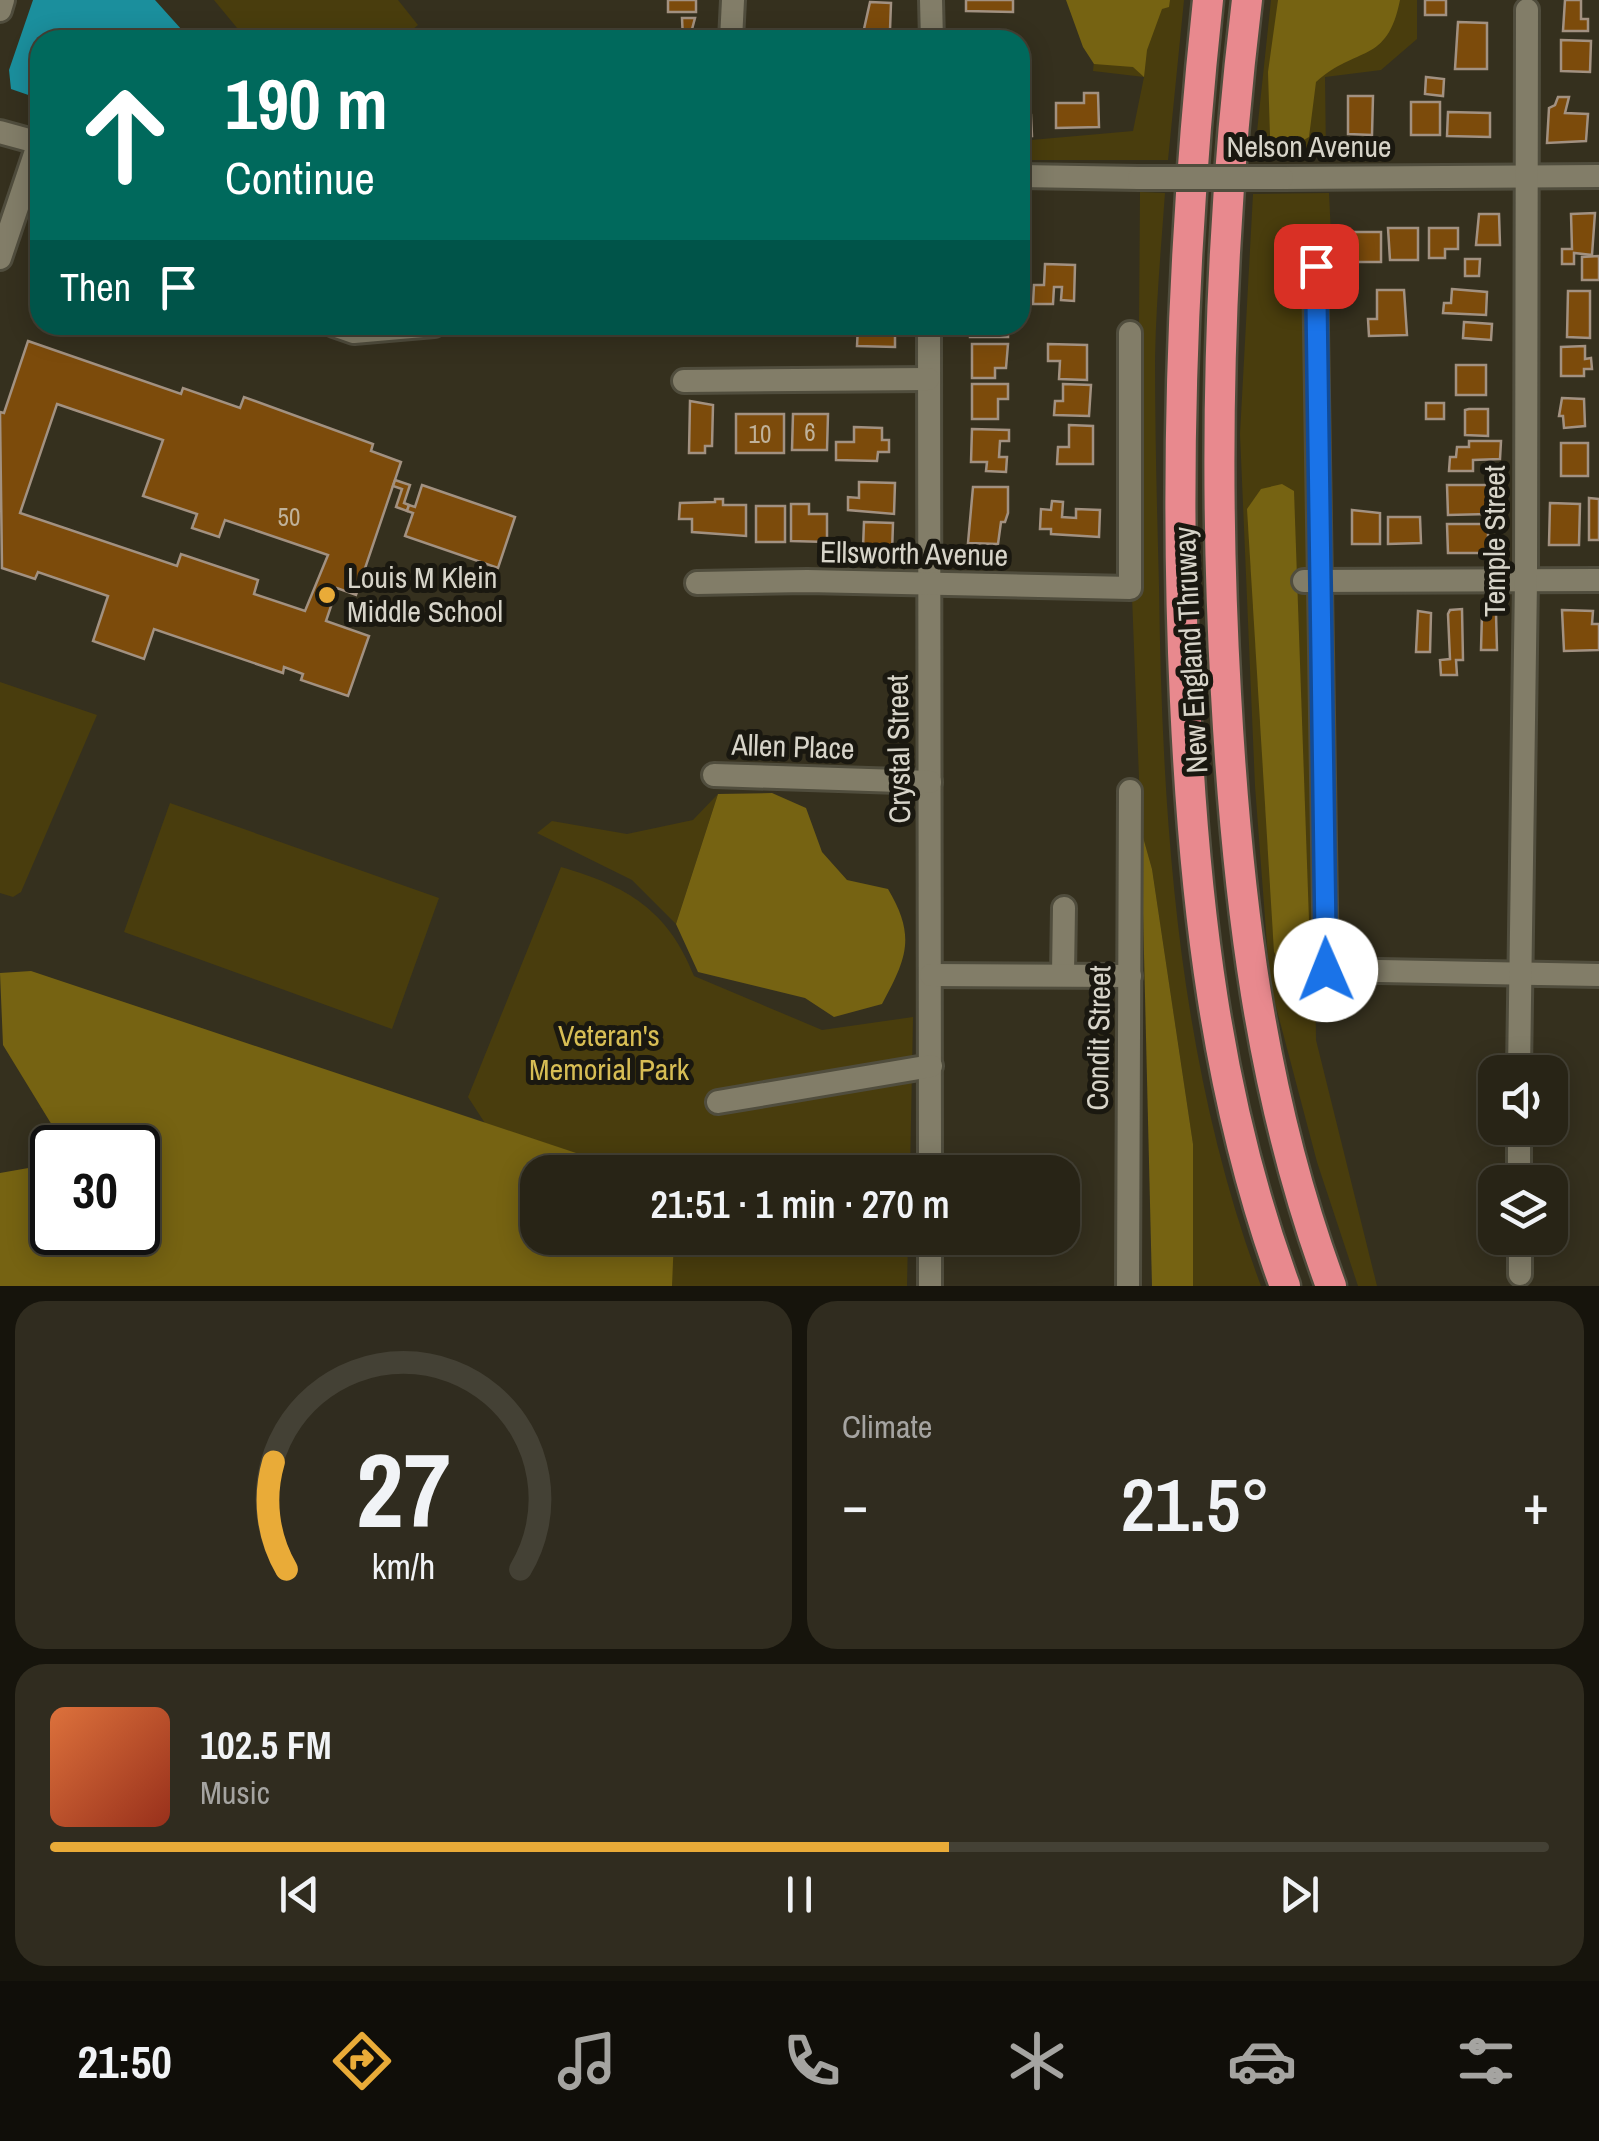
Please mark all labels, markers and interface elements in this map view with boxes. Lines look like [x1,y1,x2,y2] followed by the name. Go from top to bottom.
[225,57,388,151] text: 190 m
[60,70,190,200] icon: ahead
[1226,126,1392,166] street label: Nelson Avenue
[225,147,375,208] text: Continue
[1274,224,1359,309] pin
[1289,239,1344,294] icon: arrive
[151,260,206,315] icon: arrive
[60,262,131,313] text: Then
[804,415,816,449] house number: 6
[749,417,771,451] house number: 10
[1474,465,1514,617] street label: Temple Street
[278,500,300,534] house number: 50
[1164,525,1216,774] street label: New England Thruway
[820,531,1008,575] street label: Ellsworth Avenue
[347,557,503,631] place label: Louis M Klein Middle School
[316,584,338,606] marker: Louis M Klein Middle School
[877,674,919,824] street label: Crystal Street
[730,724,855,768] street label: Allen Place
[1274,918,1378,1022] position arrow
[1077,965,1119,1111] street label: Condit Street
[529,1015,690,1089] park label: Veteran's Memorial Park
[1478,1055,1568,1255] map controls
[1478,1055,1568,1145] button: sound
[30,1125,160,1255] speed limit sign: 30
[1478,1165,1568,1255] button: layers
[650,1179,950,1230] text: 21:51 · 1 min · 270 m
[842,1405,932,1448] text: Climate
[356,1419,451,1559] text: 27
[1121,1453,1270,1554] text: 21.5°
[842,1467,868,1541] text: −
[1523,1467,1549,1541] text: +
[372,1542,435,1590] text: km/h
[200,1720,332,1771] text: 102.5 FM
[200,1771,270,1814] text: Music
[272,1867,327,1922] icon: previous
[772,1867,827,1922] icon: pause
[1272,1867,1327,1922] icon: next
[327,2026,397,2096] icon: directions
[552,2026,622,2096] icon: music
[777,2026,847,2096] icon: phone
[1002,2026,1072,2096] icon: climate
[1227,2026,1297,2096] icon: car
[1451,2026,1521,2096] icon: filters
[77,2031,172,2092] text: 21:50

